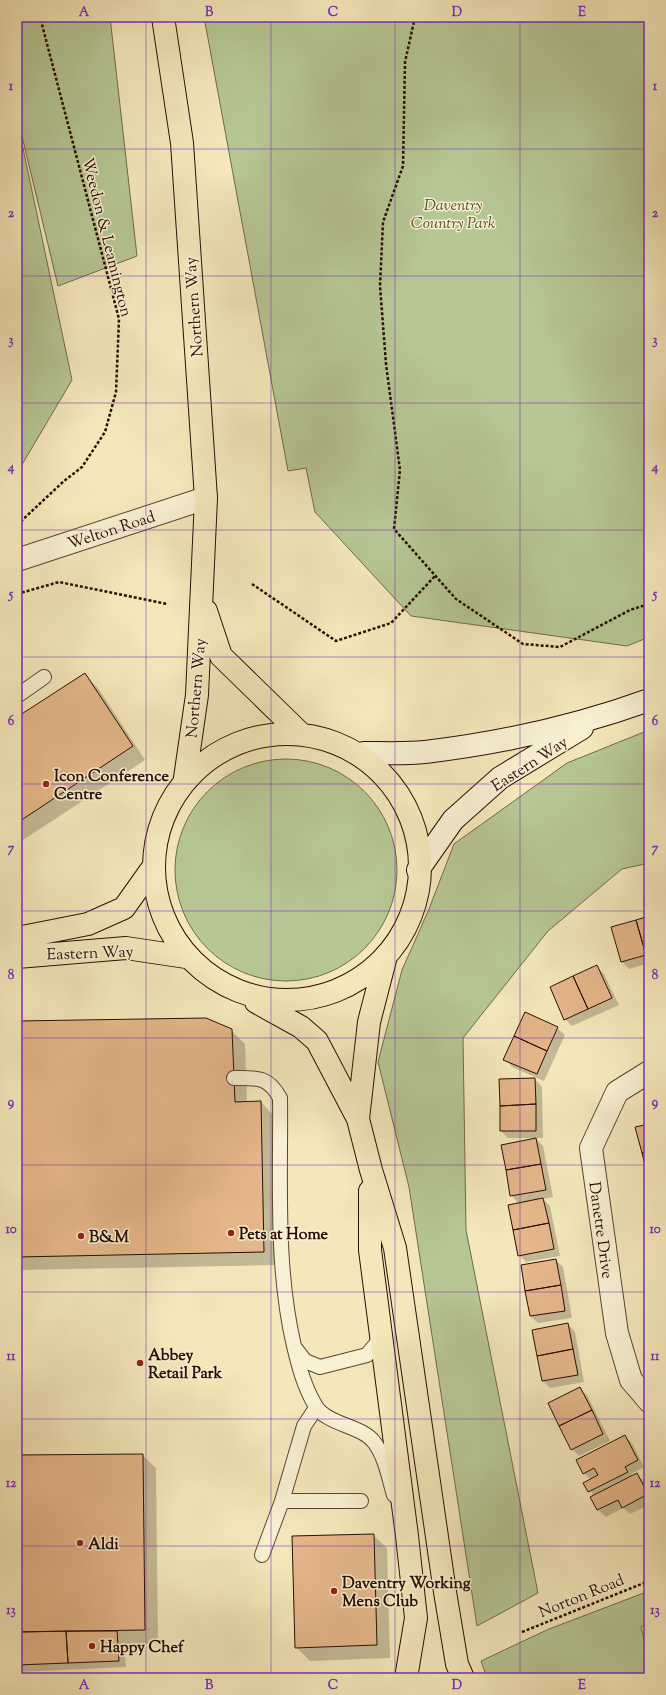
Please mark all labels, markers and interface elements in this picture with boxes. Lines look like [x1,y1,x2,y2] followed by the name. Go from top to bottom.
[79,4,90,22] text: A
[205,4,214,22] text: B
[328,4,338,22] text: C
[452,4,462,22] text: D
[578,4,586,22] text: E
[9,78,14,96] text: 1
[653,78,658,96] text: 1
[75,156,137,320] street label: Weedon & Leamington
[411,195,495,236] park label: Daventry Country Park
[8,205,15,223] text: 2
[652,205,659,223] text: 2
[181,256,210,358] street label: Northern Way
[8,332,14,350] text: 3
[652,332,658,350] text: 3
[7,459,15,477] text: 4
[651,459,659,477] text: 4
[65,506,159,556] street label: Welton Road
[8,586,14,604] text: 5
[652,586,658,604] text: 5
[182,637,213,739] street label: Northern Way
[8,713,15,731] text: 6
[652,713,659,731] text: 6
[488,732,573,798] street label: Eastern Way
[54,766,169,807] place label: Icon Conference Centre
[41,779,51,789] marker: Icon Conference Centre
[8,840,15,858] text: 7
[652,840,659,858] text: 7
[46,941,134,968] street label: Eastern Way
[8,967,15,985] text: 8
[652,967,659,985] text: 8
[8,1094,15,1112] text: 9
[652,1094,659,1112] text: 9
[581,1180,618,1280] street label: Danetre Drive
[5,1221,17,1239] text: 10
[649,1221,661,1239] text: 10
[239,1224,328,1247] place label: Pets at Home
[89,1227,129,1250] place label: B&M
[226,1228,236,1238] marker: Pets at Home
[76,1231,86,1241] marker: B&M
[148,1345,223,1386] place label: Abbey Retail Park
[7,1348,16,1366] text: 11
[651,1348,660,1366] text: 11
[135,1358,145,1368] marker: Abbey Retail Park
[6,1475,17,1493] text: 12
[650,1475,661,1493] text: 12
[88,1534,119,1557] place label: Aldi
[75,1538,85,1548] marker: Aldi
[536,1570,628,1625] street label: Norton Road
[342,1573,471,1614] place label: Daventry Working Mens Club
[329,1586,339,1596] marker: Daventry Working Mens Club
[6,1602,16,1620] text: 13
[650,1602,660,1620] text: 13
[100,1637,185,1660] place label: Happy Chef
[87,1641,97,1651] marker: Happy Chef
[79,1677,90,1695] text: A
[205,1677,214,1695] text: B
[328,1677,338,1695] text: C
[452,1677,462,1695] text: D
[578,1677,586,1695] text: E

